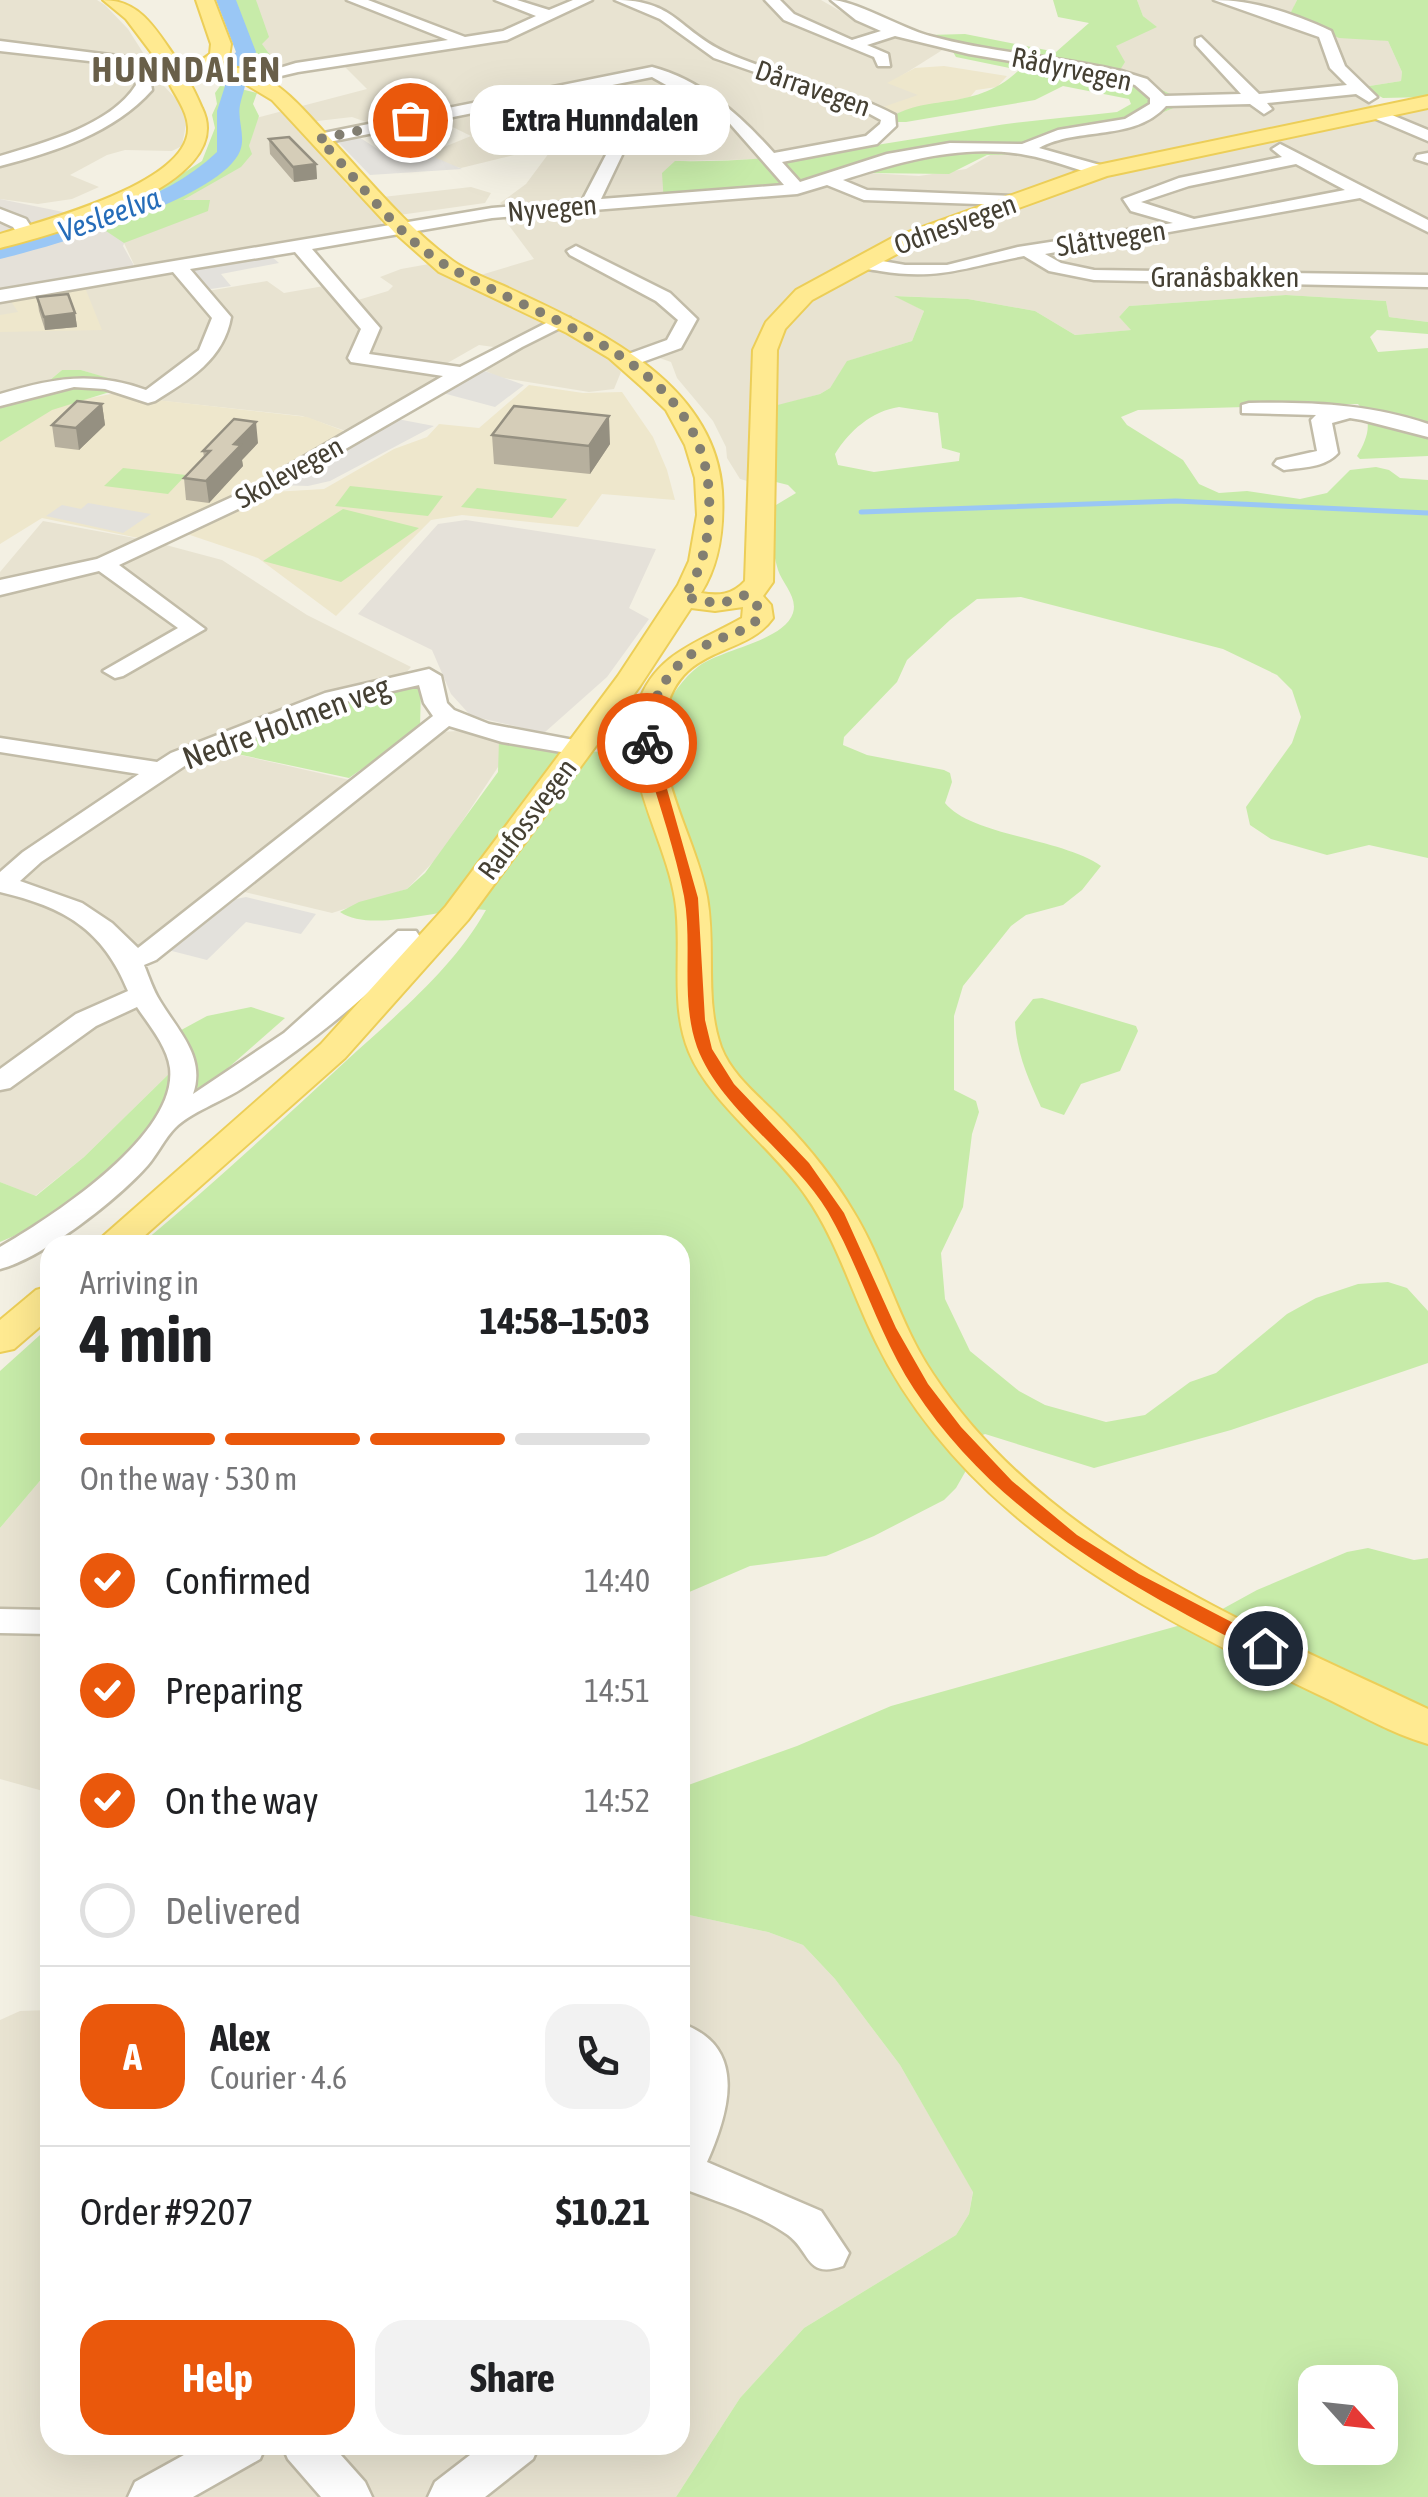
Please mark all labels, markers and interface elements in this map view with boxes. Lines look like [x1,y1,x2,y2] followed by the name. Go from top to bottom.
[1009,41,1135,97] street label: Rådyrvegen
[92,49,282,89] district label: HUNNDALEN
[751,53,875,123] street label: Dårravegen
[368,78,453,163] pin
[470,85,730,155] callout: Extra Hunndalen
[383,93,438,148] icon: bag
[501,101,699,138] text: Extra Hunndalen
[53,180,165,248] water label: Vesleelva
[890,187,1020,261] street label: Odnesvegen
[506,188,598,228] street label: Nyvegen
[1054,214,1168,262] street label: Slåttvegen
[1151,261,1299,293] street label: Granåsbakken
[230,429,348,515] street label: Skolevegen
[177,667,395,777] street label: Nedre Holmen veg
[597,693,697,793] courier
[620,716,675,771] icon: bike
[471,752,583,886] street label: Raufossvegen
[80,1264,199,1301] text: Arriving in
[480,1299,650,1342] text: 14:58–15:03
[80,1301,213,1376] text: 4 min
[80,1460,297,1497] text: On the way · 530 m
[80,1553,135,1608] icon: check
[165,1559,311,1602] text: Confirmed
[584,1562,650,1599] text: 14:40
[1223,1606,1308,1691] pin
[1238,1621,1293,1676] icon: home
[80,1663,135,1718] icon: check
[165,1669,303,1712] text: Preparing
[584,1672,650,1709] text: 14:51
[80,1773,135,1828] icon: check
[165,1779,318,1822] text: On the way
[584,1782,650,1819] text: 14:52
[165,1889,301,1932] text: Delivered
[545,2004,650,2109] button: phone
[210,2016,271,2059] text: Alex
[123,2035,142,2078] text: A
[210,2059,347,2096] text: Courier · 4.6
[80,2190,253,2233] text: Order #9207
[556,2190,650,2233] text: $10.21
[80,2320,355,2435] button: Help
[375,2320,650,2435] button: Share
[1298,2365,1398,2465] north arrow
[1298,2365,1398,2465] map controls

